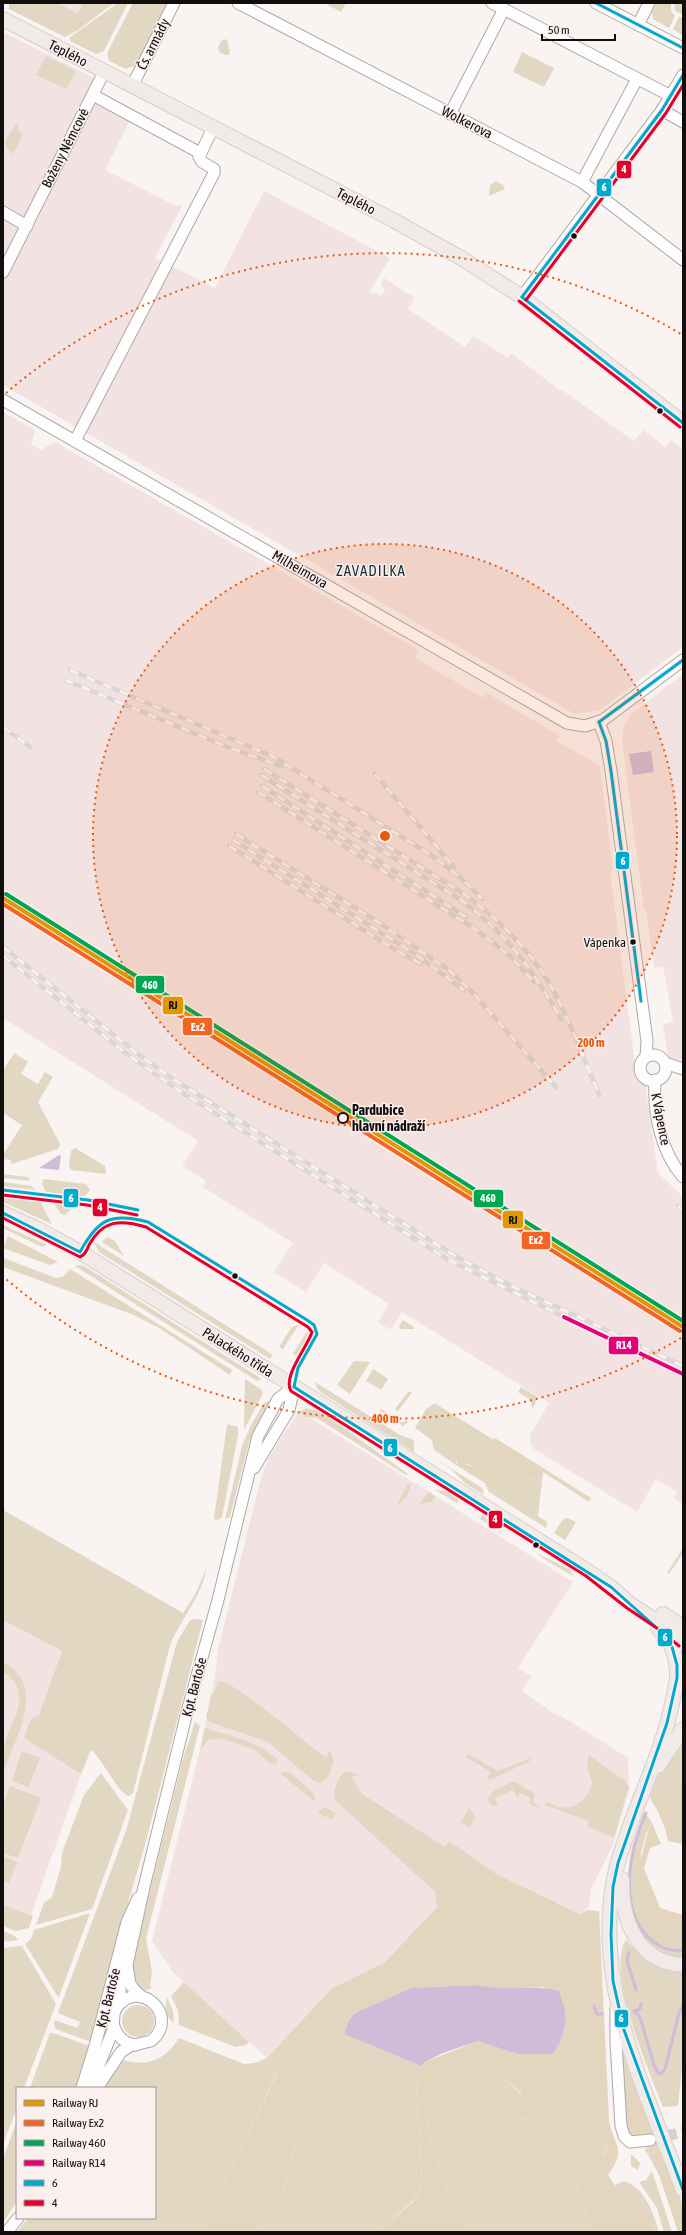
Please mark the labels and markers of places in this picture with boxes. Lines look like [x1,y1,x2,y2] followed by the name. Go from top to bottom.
[569,231,579,241] unlabelled marker
[655,406,665,416] unlabelled marker
[378,829,392,843] centre of rings
[584,935,626,950] place label: Vápenka
[628,937,638,947] marker: Vápenka
[352,1102,426,1134] place label: Pardubice hlavní nádraží
[337,1112,349,1124] marker: Pardubice hlavní nádraží
[230,1271,240,1281] unlabelled marker
[531,1540,541,1550] unlabelled marker

